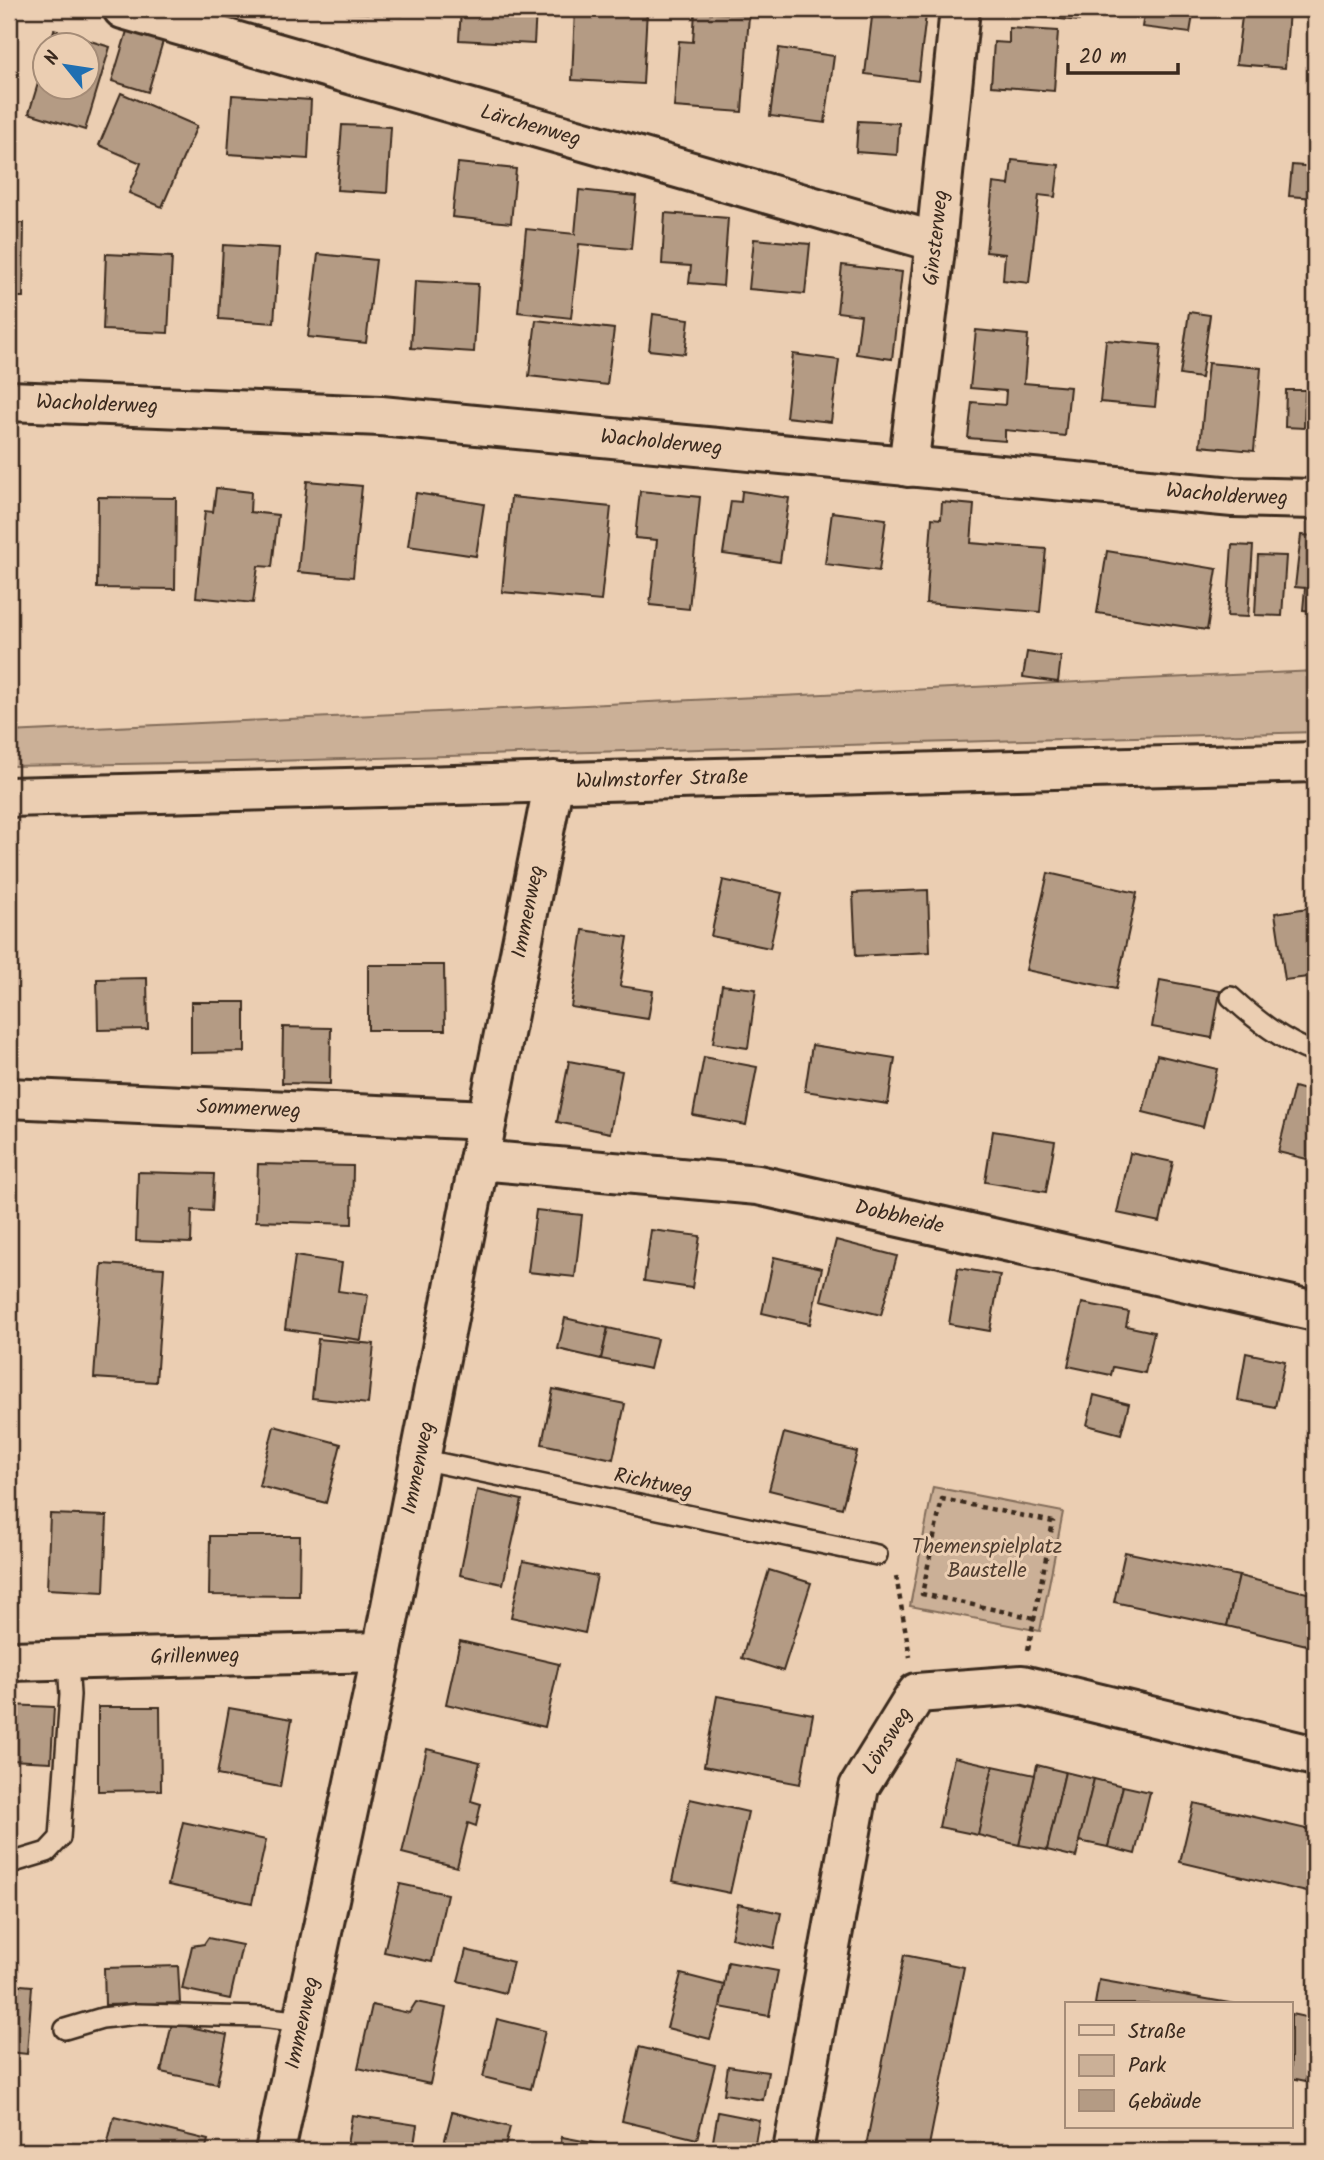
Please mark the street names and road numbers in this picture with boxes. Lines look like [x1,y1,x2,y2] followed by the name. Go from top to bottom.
[476,96,585,156] street label: Lärchenweg
[914,188,958,288] street label: Ginsterweg
[35,386,159,423] street label: Wacholderweg
[599,420,724,465] street label: Wacholderweg
[1165,474,1288,515] street label: Wacholderweg
[575,761,749,798] street label: Wulmstorfer Straße
[503,862,554,961] street label: Immenweg
[196,1090,301,1128] street label: Sommerweg
[851,1191,948,1243] street label: Dobbheide
[393,1419,444,1517] street label: Immenweg
[611,1460,695,1508] street label: Richtweg
[150,1639,240,1674] street label: Grillenweg
[854,1701,921,1781] street label: Lönsweg
[276,1973,328,2072] street label: Immenweg

